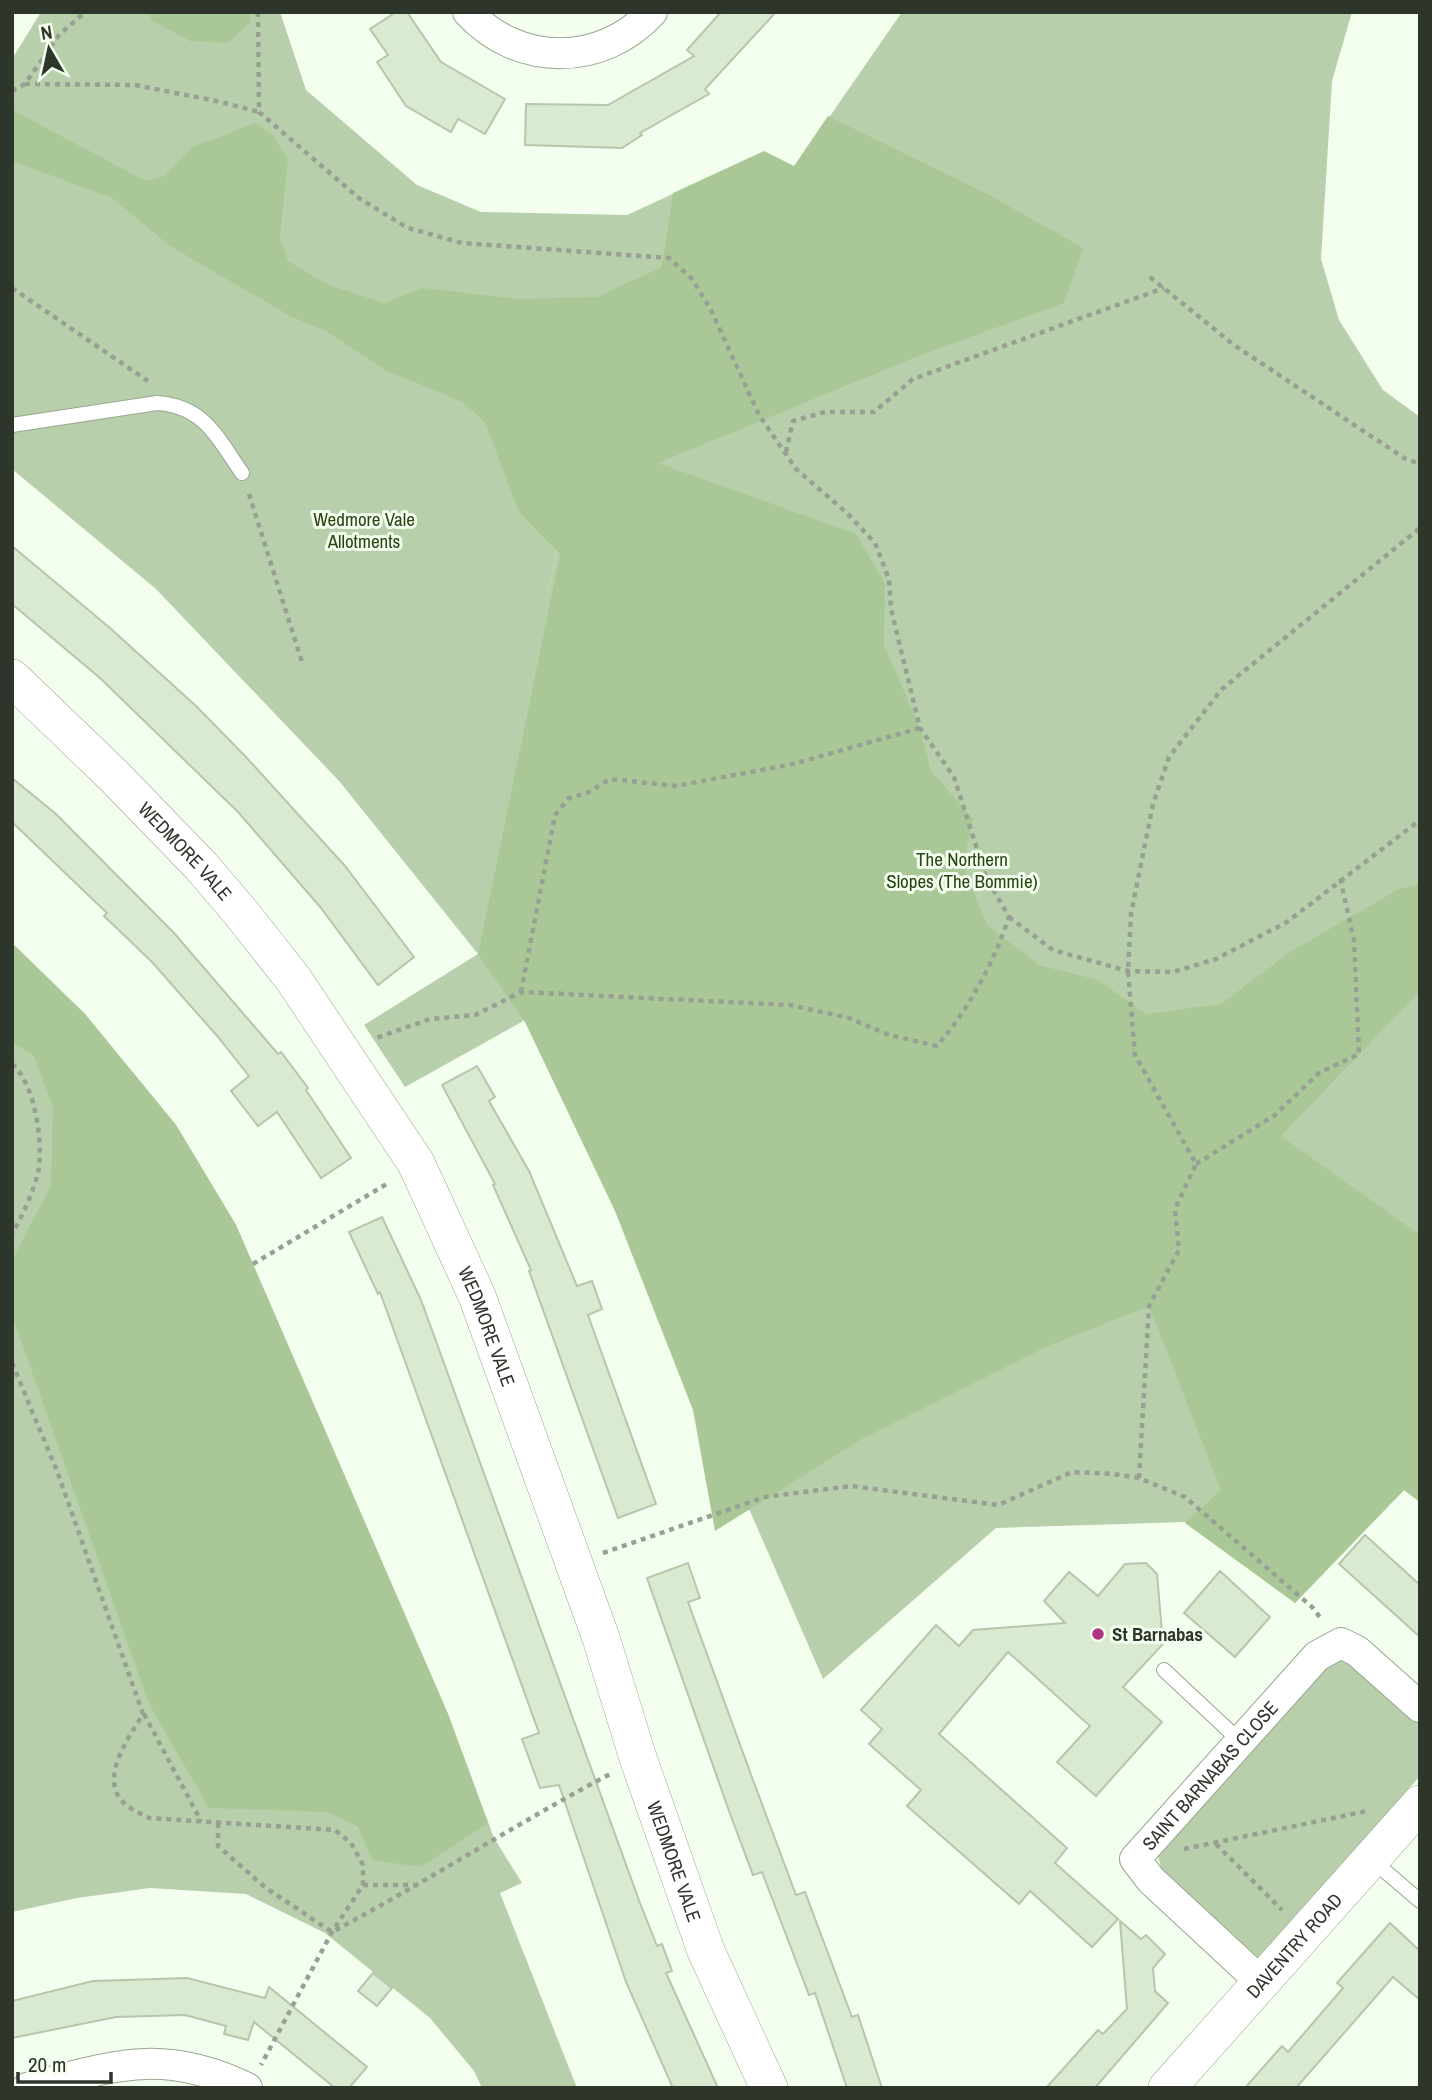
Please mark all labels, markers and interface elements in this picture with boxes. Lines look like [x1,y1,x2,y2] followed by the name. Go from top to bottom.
[14,14,84,84] north arrow
[39,18,54,46] text: N
[313,506,415,554] park label: Wedmore Vale Allotments
[133,796,238,906] street label: WEDMORE VALE
[886,846,1038,894] park label: The Northern Slopes (The Bommie)
[452,1262,522,1390] street label: WEDMORE VALE
[1112,1621,1203,1647] place label: St Barnabas
[1090,1626,1106,1642] marker: St Barnabas
[1136,1695,1284,1856] street label: SAINT BARNABAS CLOSE
[641,1798,708,1925] street label: WEDMORE VALE
[1240,1887,1348,2004] street label: DAVENTRY ROAD
[18,2040,110,2084] scale bar
[28,2050,66,2079] text: 20 m

